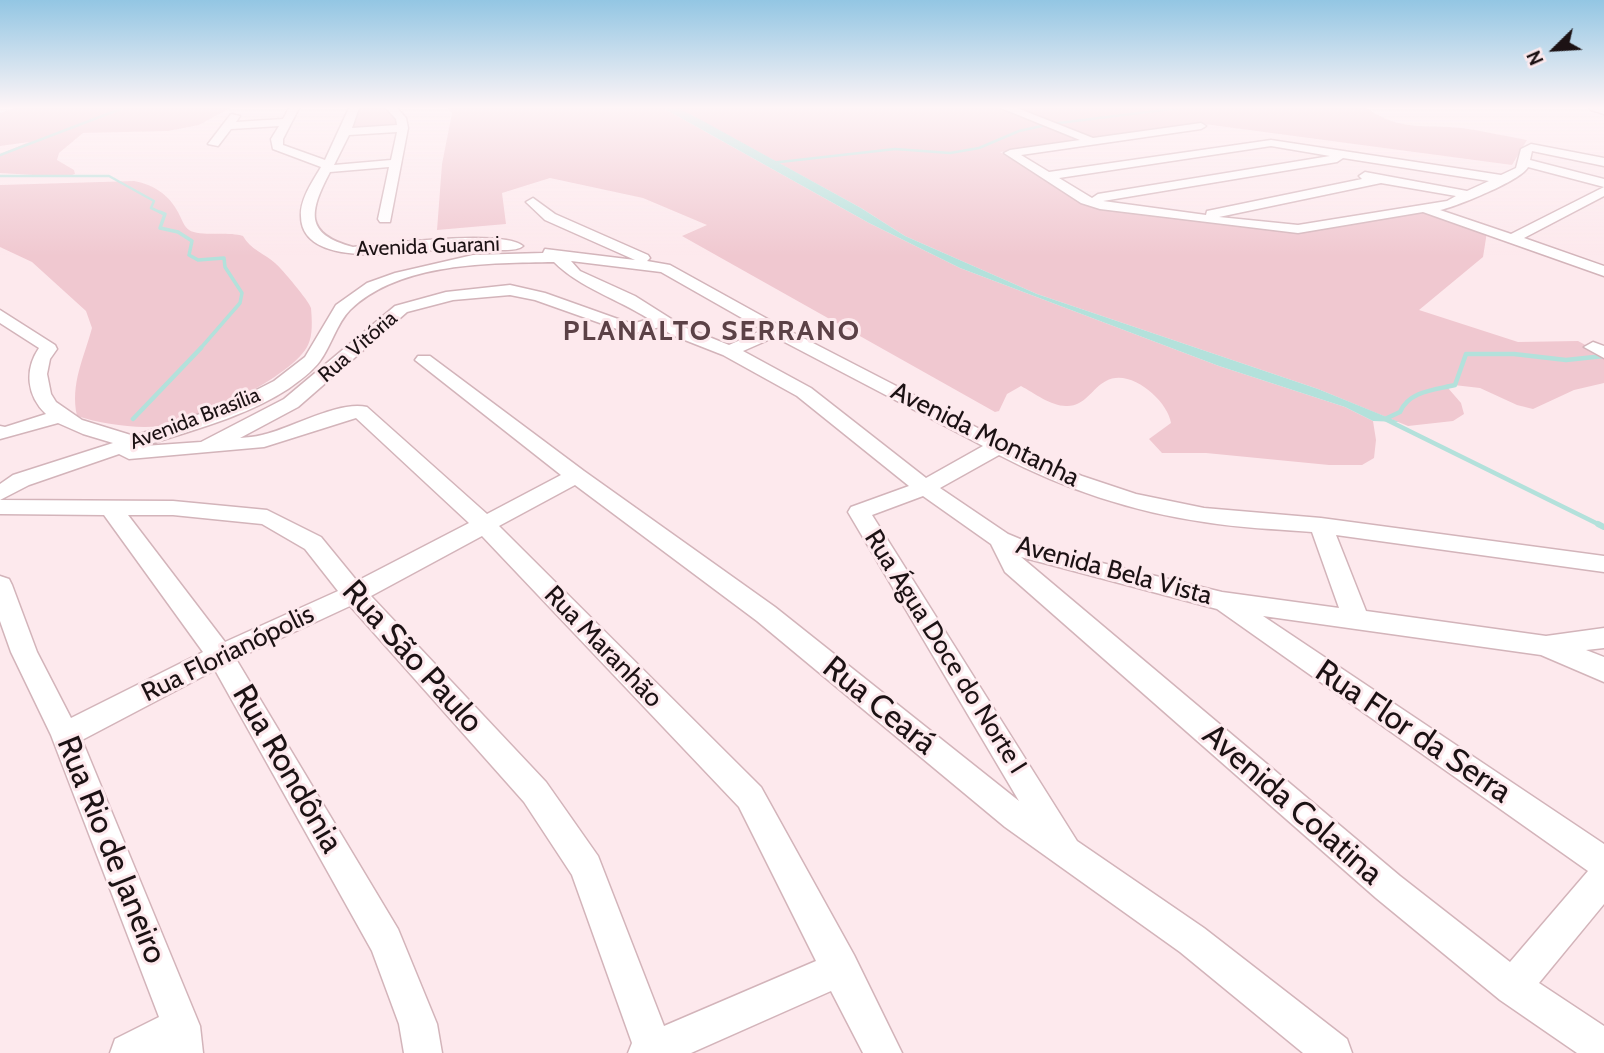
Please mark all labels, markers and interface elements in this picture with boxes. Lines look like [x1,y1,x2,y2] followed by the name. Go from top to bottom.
[1520,14,1590,84] north arrow
[1522,47,1549,69] text: N
[356,232,500,262] street label: Avenida Guarani
[313,306,403,388] street label: Rua Vitória
[565,315,859,349] district label: PLANALTO SERRANO
[886,376,1084,494] street label: Avenida Montanha
[126,383,264,455] street label: Avenida Brasília
[857,524,1033,780] street label: Rua Água Doce do Norte I
[1013,530,1215,612] street label: Avenida Bela Vista
[333,573,491,741] street label: Rua São Paulo
[537,580,669,714] street label: Rua Maranhão
[137,599,319,709] street label: Rua Florianópolis
[815,649,943,763] street label: Rua Ceará
[1308,652,1518,812] street label: Rua Flor da Serra
[223,678,351,860] street label: Rua Rondônia
[1194,716,1390,894] street label: Avenida Colatina
[48,731,174,969] street label: Rua Rio de Janeiro

